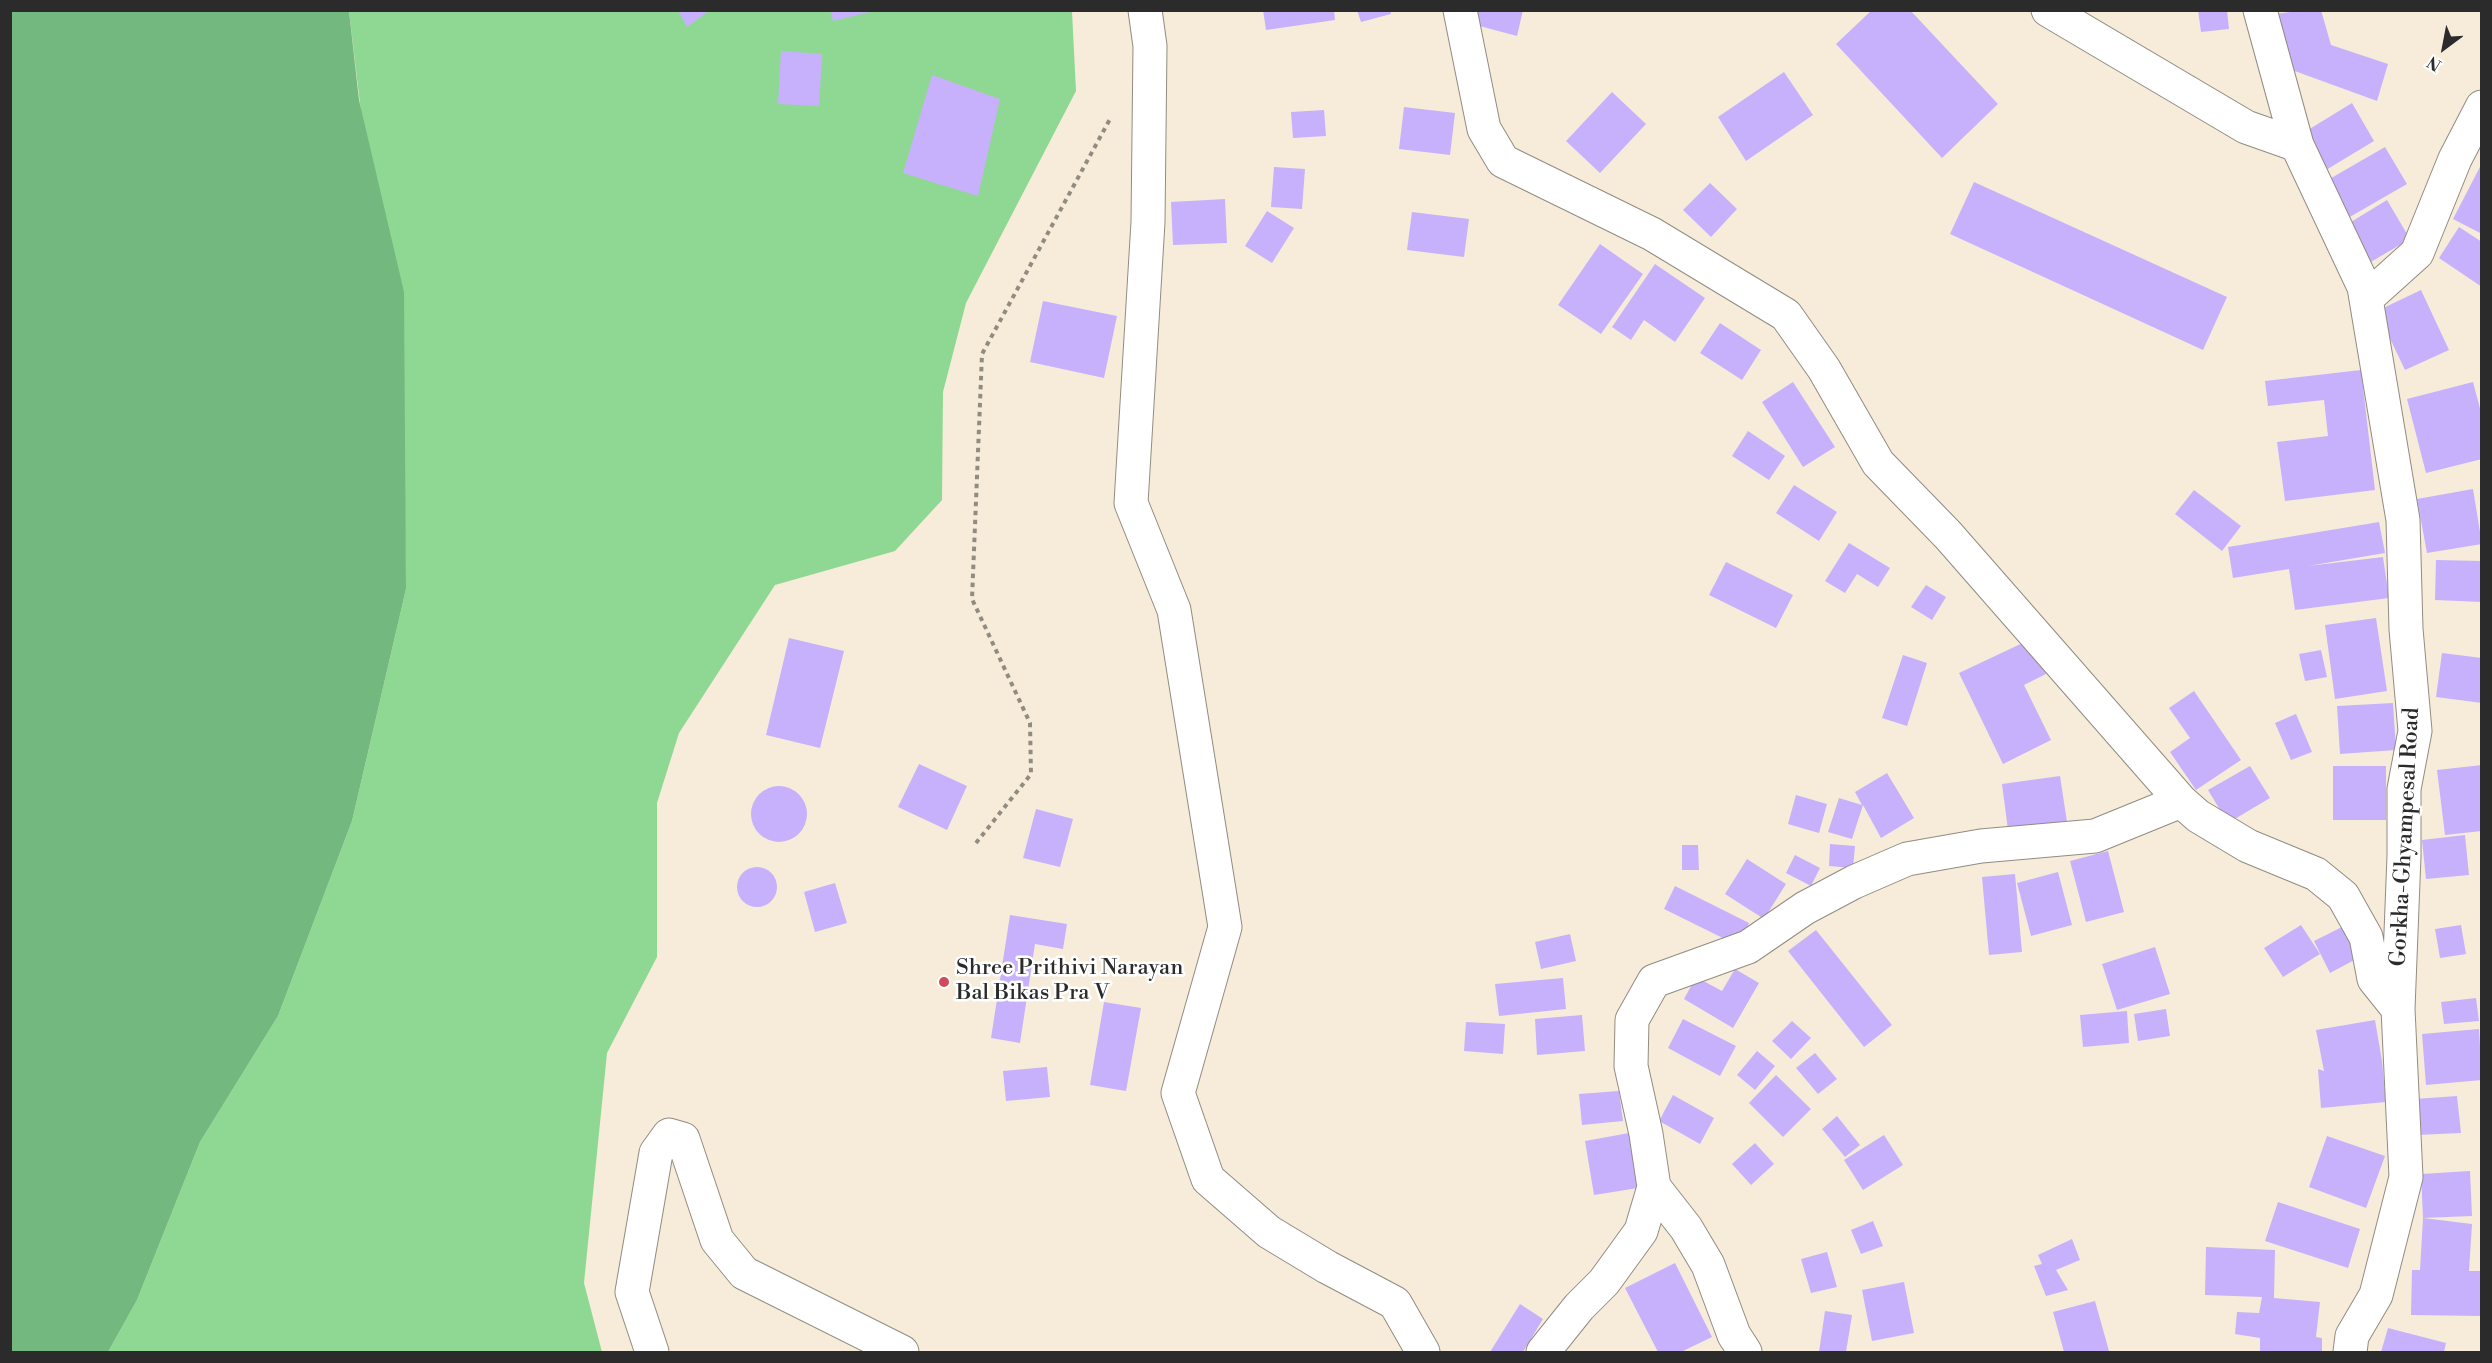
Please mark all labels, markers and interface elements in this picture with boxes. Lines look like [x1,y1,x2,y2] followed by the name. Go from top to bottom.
[2414,18,2474,78] north arrow
[2424,51,2445,75] text: N
[2386,707,2426,967] street label: Gorkha-Ghyampesal Road
[956,956,1183,1008] place label: Shree Prithivi Narayan Bal Bikas Pra V
[937,975,951,989] marker: Shree Prithivi Narayan Bal Bikas Pra V

